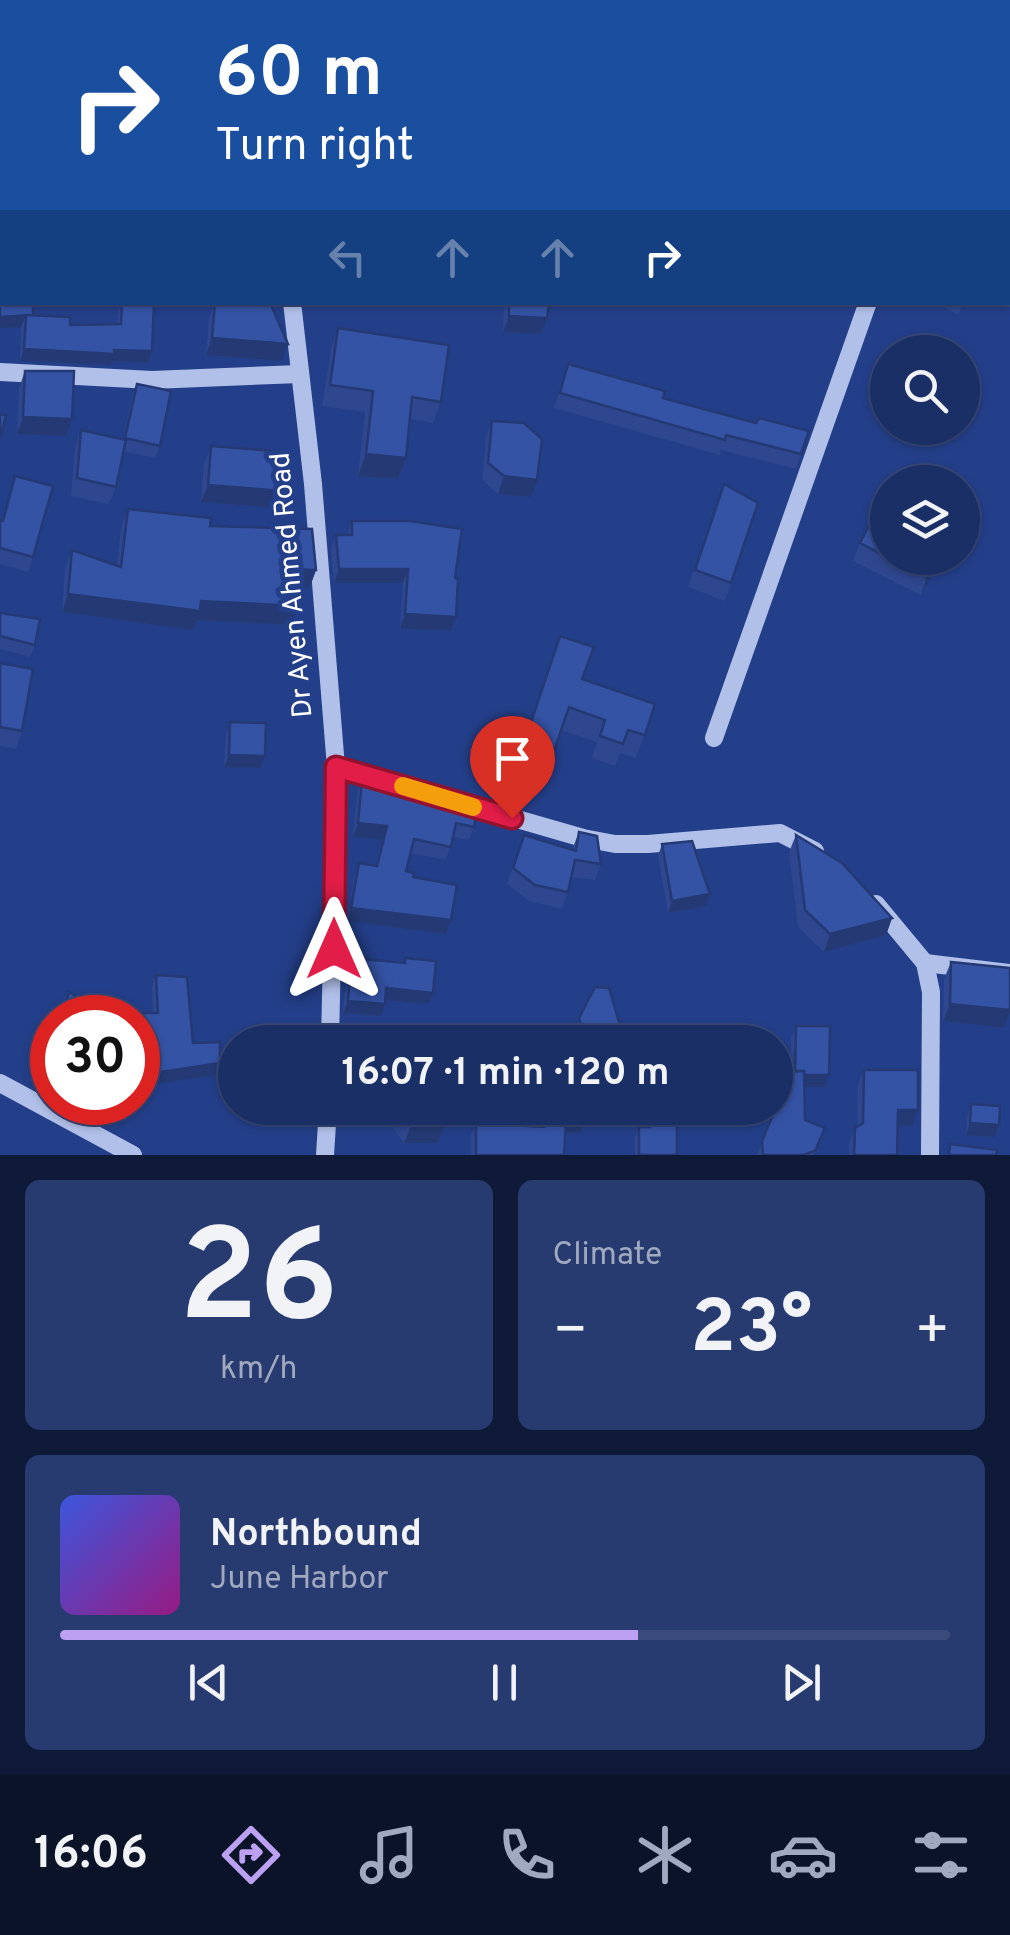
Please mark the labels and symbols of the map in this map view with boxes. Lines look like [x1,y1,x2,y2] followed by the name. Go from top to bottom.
[263,451,323,719] street label: Dr Ayen Ahmed Road
[470,716,555,819] pin
[282,897,386,1001] position arrow
[30,995,160,1125] speed limit sign: 30

